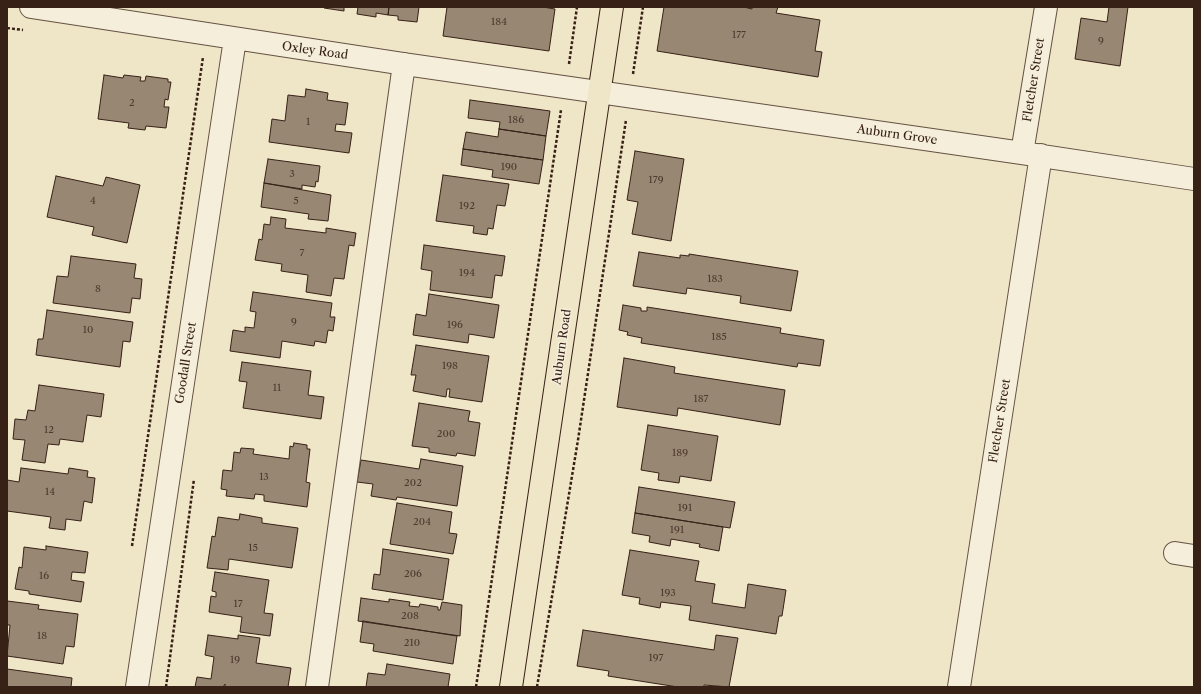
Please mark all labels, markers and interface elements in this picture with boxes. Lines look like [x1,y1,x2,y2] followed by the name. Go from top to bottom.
[491,16,507,28] house number: 184
[732,29,746,41] house number: 177
[1098,35,1104,47] house number: 9
[1020,37,1048,123] street label: Fletcher Street
[281,39,349,63] street label: Oxley Road
[129,97,135,109] house number: 2
[508,114,524,126] house number: 186
[306,116,310,128] house number: 1
[856,122,938,148] street label: Auburn Grove
[501,161,517,173] house number: 190
[289,168,295,180] house number: 3
[649,174,663,186] house number: 179
[90,195,96,207] house number: 4
[293,195,299,207] house number: 5
[459,200,475,212] house number: 192
[300,247,304,259] house number: 7
[459,267,475,279] house number: 194
[707,273,723,285] house number: 183
[95,283,101,295] house number: 8
[550,308,574,386] street label: Auburn Road
[291,316,297,328] house number: 9
[447,319,463,331] house number: 196
[172,321,200,405] street label: Goodall Street
[83,324,93,336] house number: 10
[711,331,727,343] house number: 185
[442,360,458,372] house number: 198
[986,378,1014,464] street label: Fletcher Street
[273,382,281,394] house number: 11
[693,393,709,405] house number: 187
[44,424,54,436] house number: 12
[437,428,455,440] house number: 200
[672,447,688,459] house number: 189
[259,471,269,483] house number: 13
[404,477,422,489] house number: 202
[45,486,55,498] house number: 14
[678,502,692,514] house number: 191
[413,516,431,528] house number: 204
[670,524,684,536] house number: 191
[248,542,258,554] house number: 15
[404,568,422,580] house number: 206
[39,570,49,582] house number: 16
[660,587,676,599] house number: 193
[233,598,243,610] house number: 17
[401,610,419,622] house number: 208
[37,630,47,642] house number: 18
[404,637,420,649] house number: 210
[649,652,663,664] house number: 197
[230,654,240,666] house number: 19

